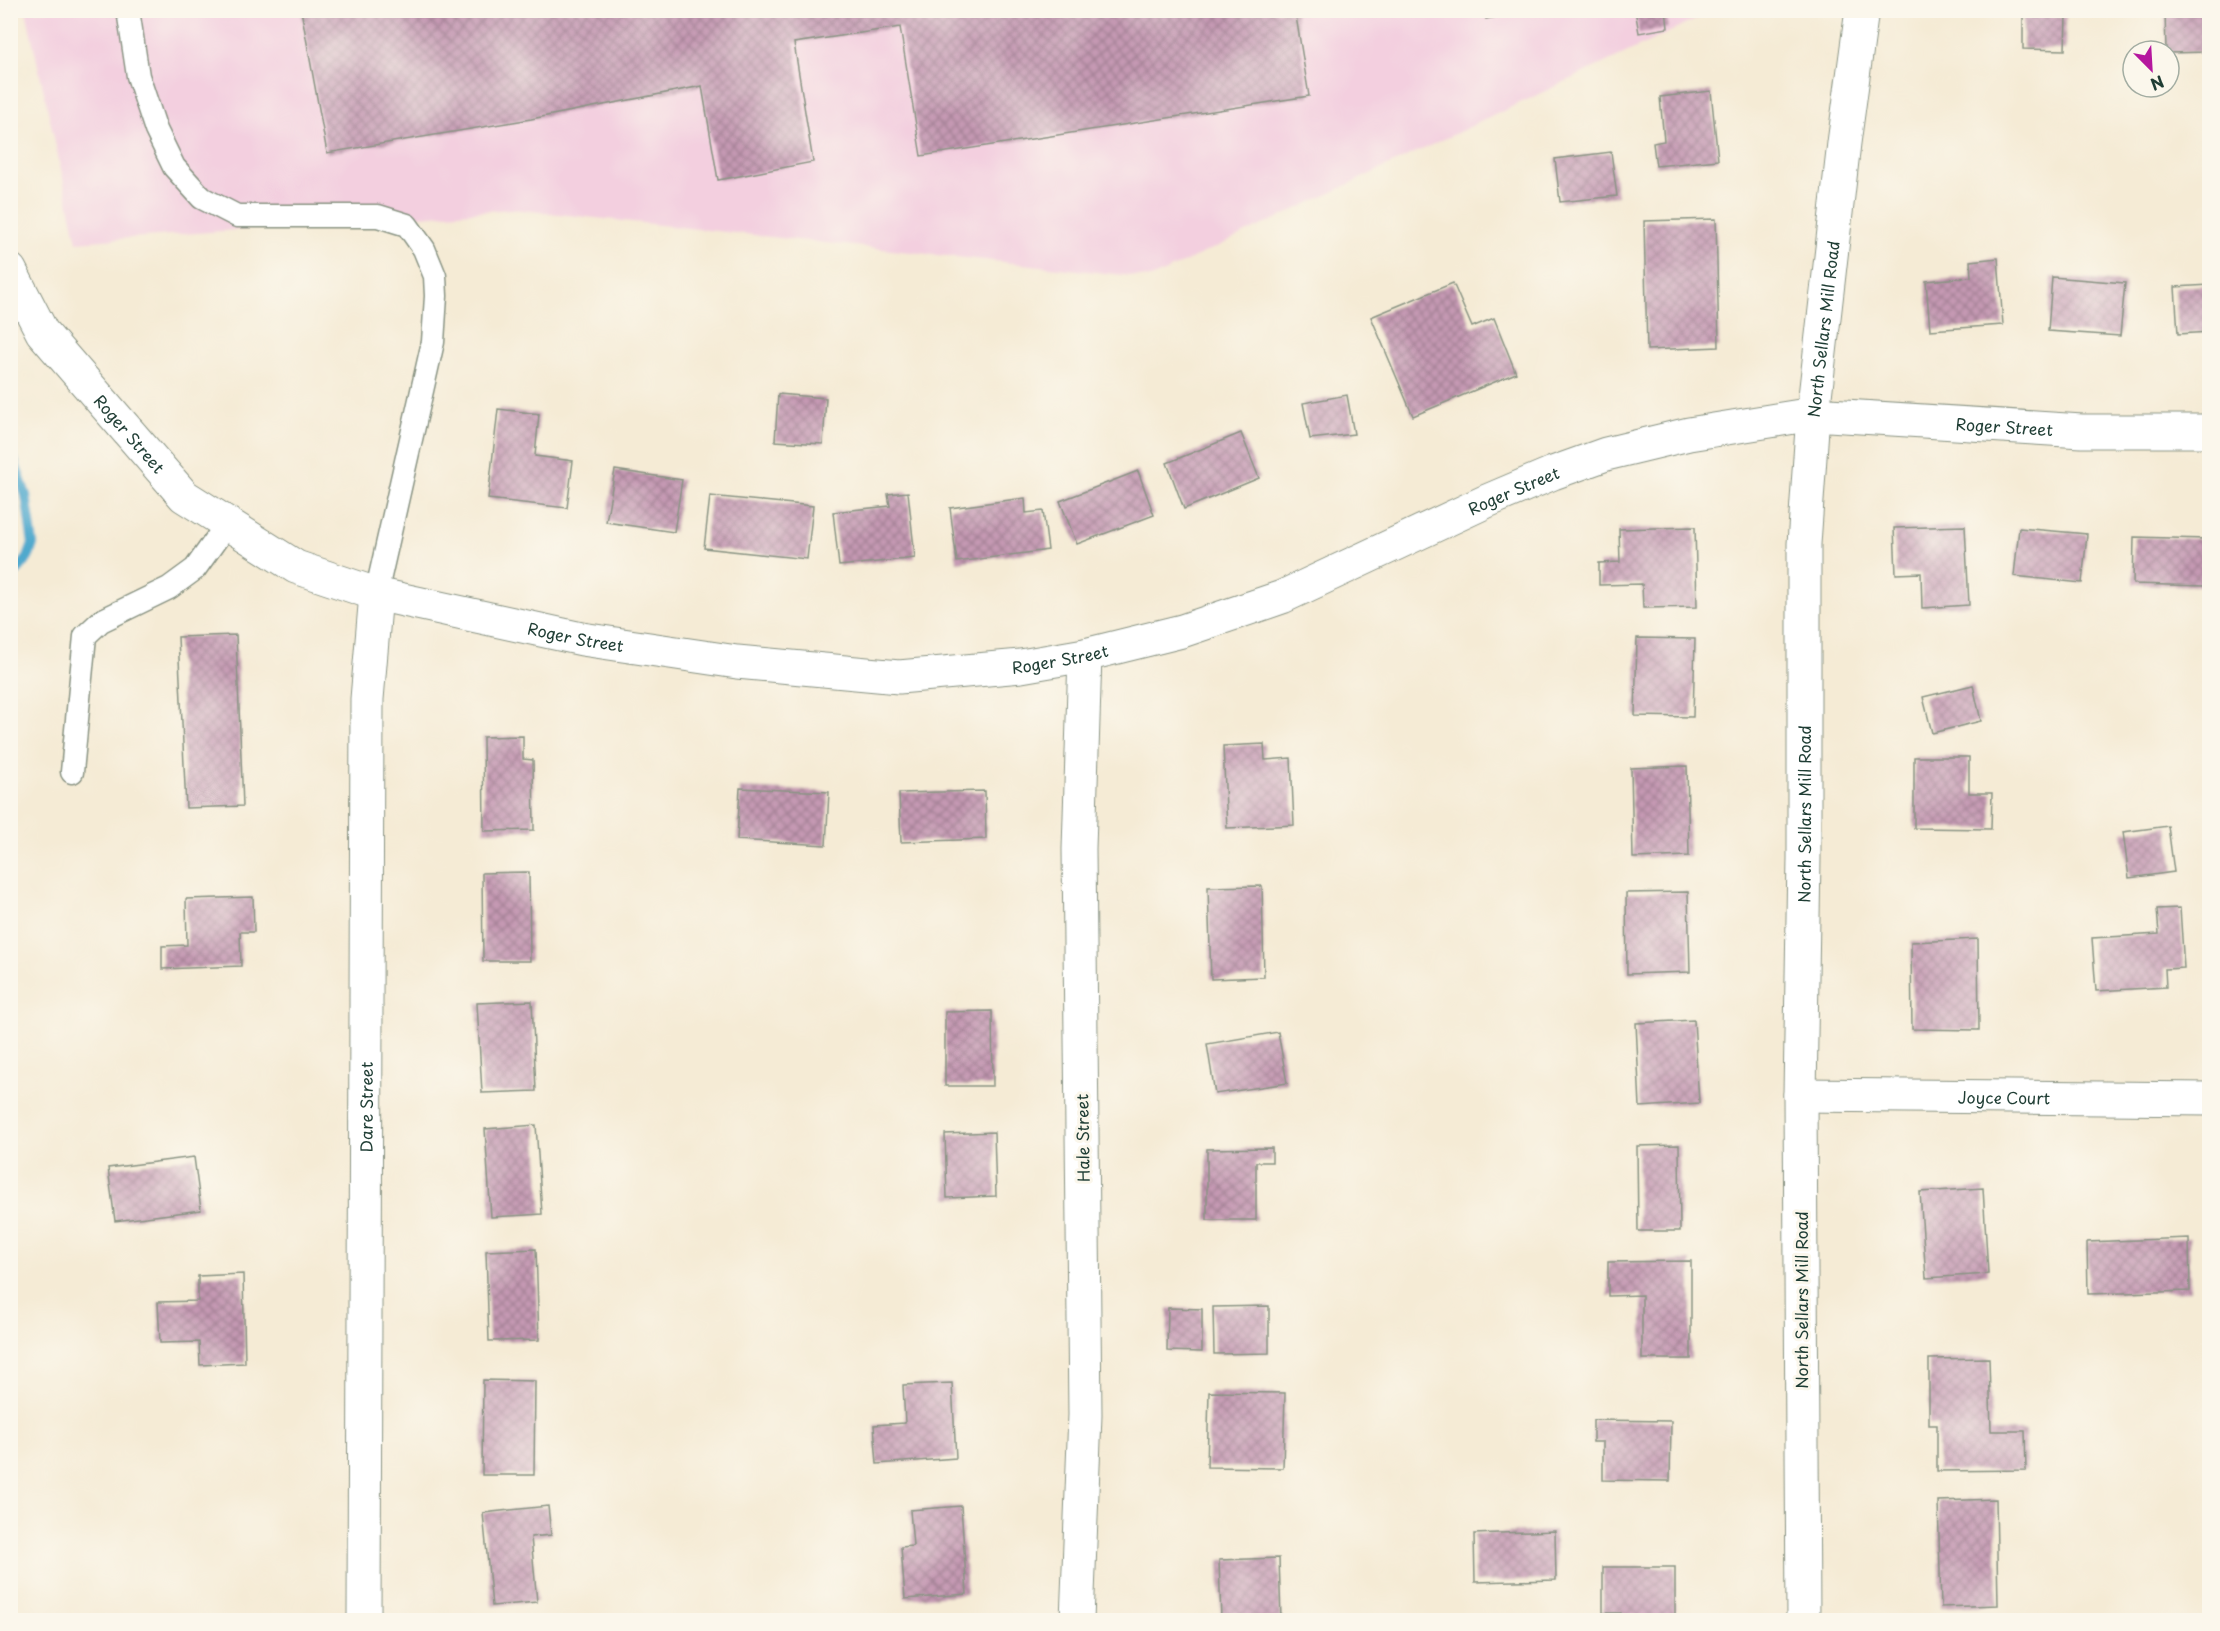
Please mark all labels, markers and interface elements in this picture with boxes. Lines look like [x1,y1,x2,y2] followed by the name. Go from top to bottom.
[2121,39,2181,99] north arrow
[2147,70,2168,97] text: N
[1801,239,1845,419] street label: North Sellars Mill Road
[89,389,171,478] street label: Roger Street
[1955,411,2054,441] street label: Roger Street
[1464,460,1563,520] street label: Roger Street
[525,615,626,657] street label: Roger Street
[1011,638,1111,679] street label: Roger Street
[1791,725,1816,903] street label: North Sellars Mill Road
[354,1061,378,1152] street label: Dare Street
[1958,1085,2051,1109] street label: Joyce Court
[1069,1093,1095,1182] street label: Hale Street
[1789,1211,1813,1389] street label: North Sellars Mill Road

